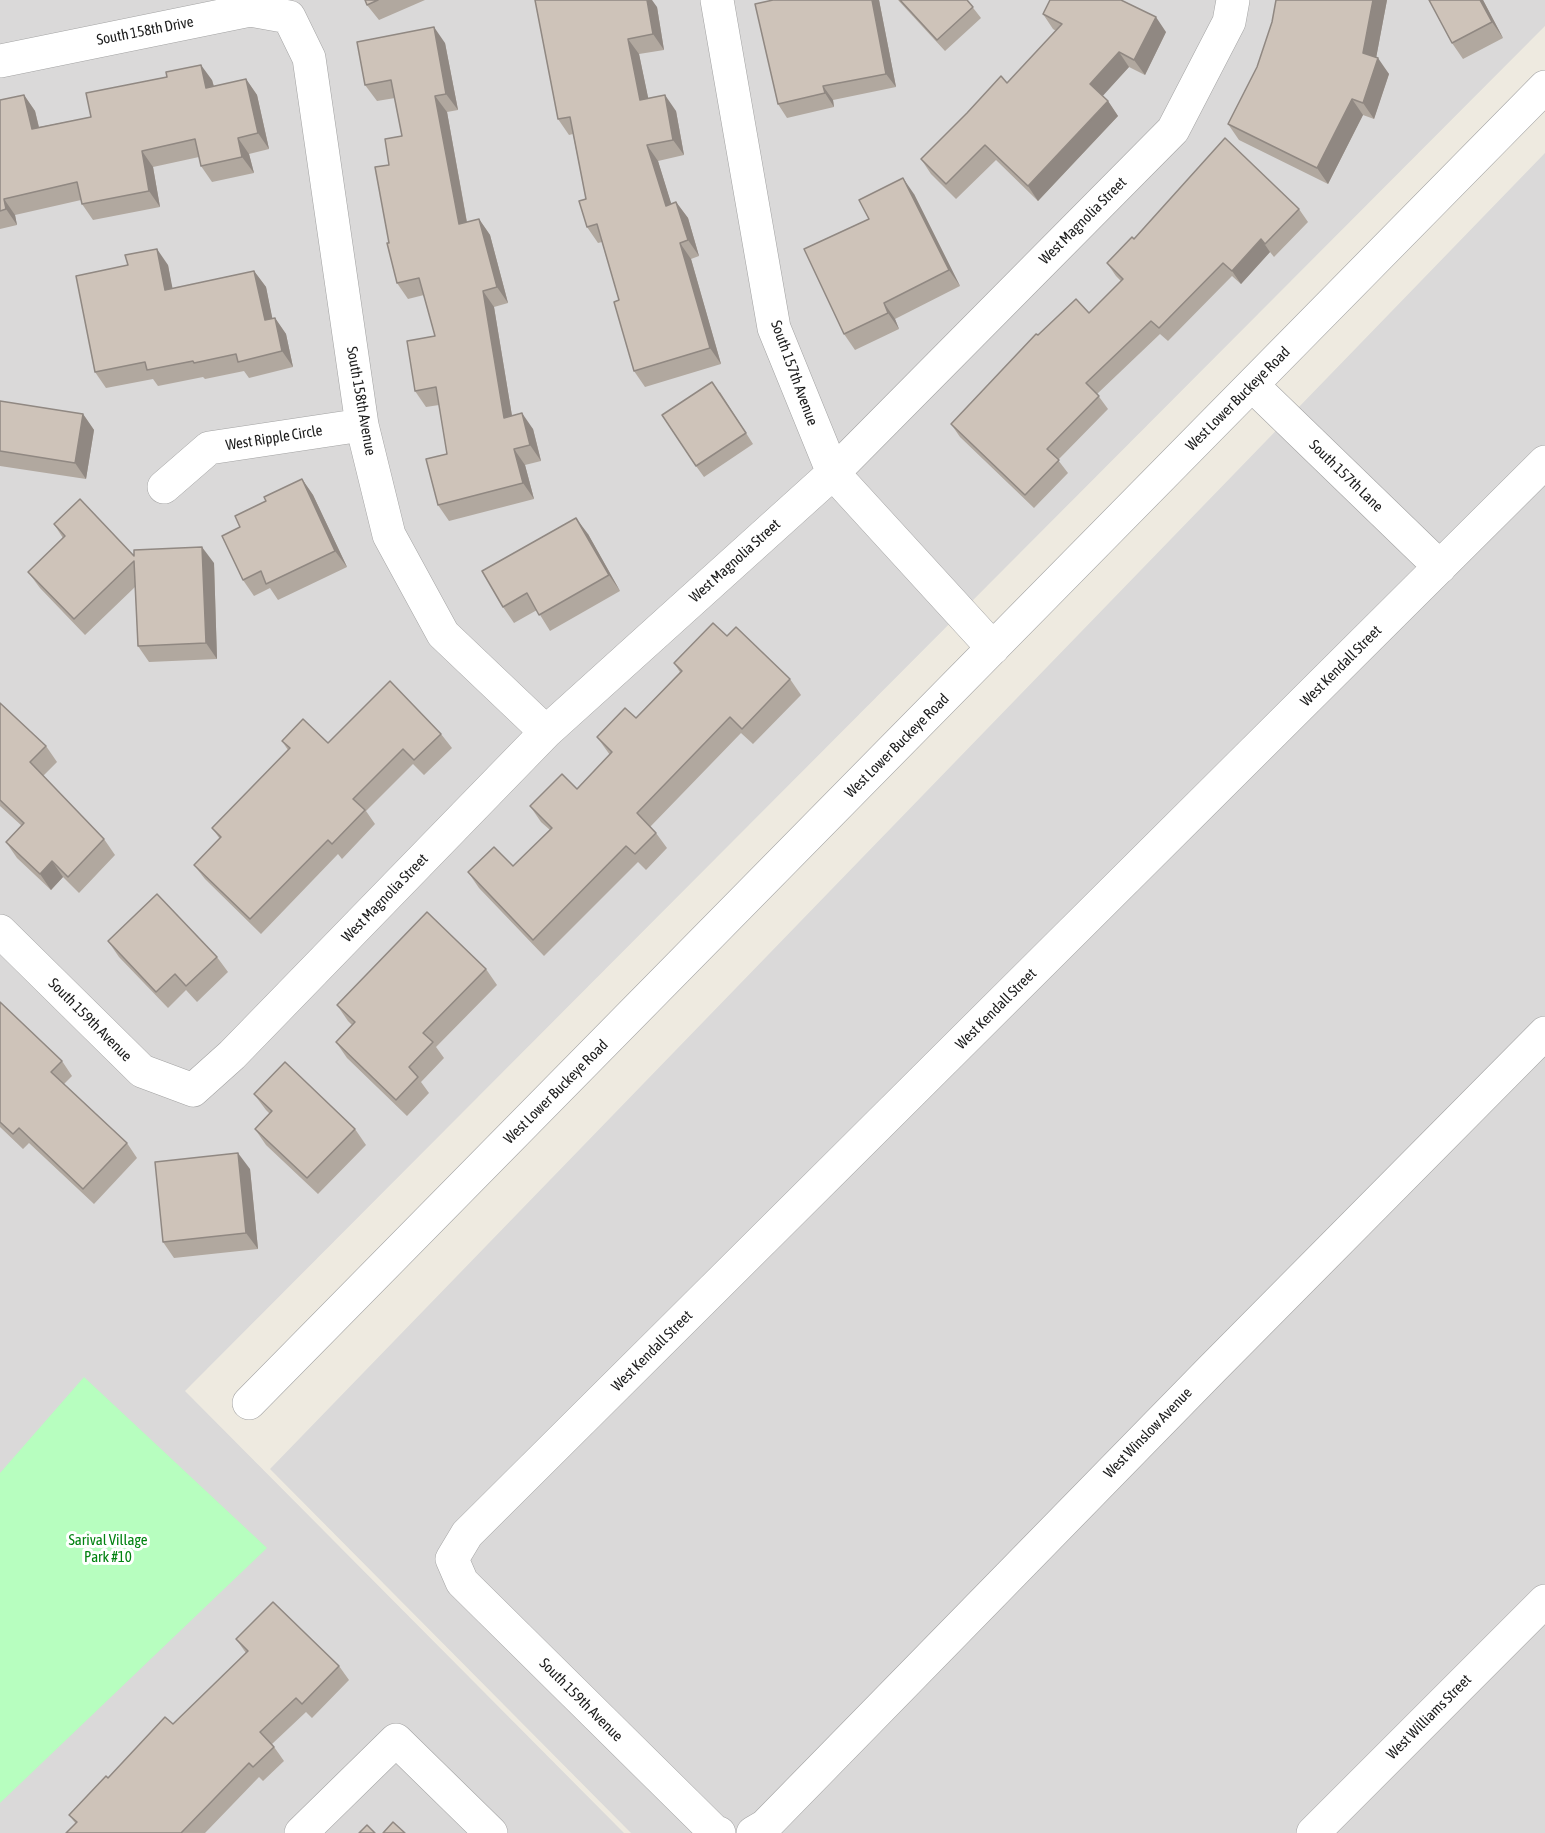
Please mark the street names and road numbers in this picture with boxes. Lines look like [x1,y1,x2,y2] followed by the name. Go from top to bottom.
[95,13,195,49] street label: South 158th Drive
[1036,174,1130,268] street label: West Magnolia Street
[767,318,821,428] street label: South 157th Avenue
[1182,343,1294,455] street label: West Lower Buckeye Road
[343,345,379,457] street label: South 158th Avenue
[224,421,324,455] street label: West Ripple Circle
[1305,436,1387,516] street label: South 157th Lane
[686,515,784,607] street label: West Magnolia Street
[1297,622,1385,710] street label: West Kendall Street
[841,690,953,802] street label: West Lower Buckeye Road
[338,850,432,946] street label: West Magnolia Street
[952,965,1040,1053] street label: West Kendall Street
[45,975,135,1065] street label: South 159th Avenue
[500,1036,612,1148] street label: West Lower Buckeye Road
[608,1307,696,1395] street label: West Kendall Street
[1100,1384,1196,1482] street label: West Winslow Avenue
[536,1655,626,1745] street label: South 159th Avenue
[1383,1671,1475,1763] street label: West Williams Street

